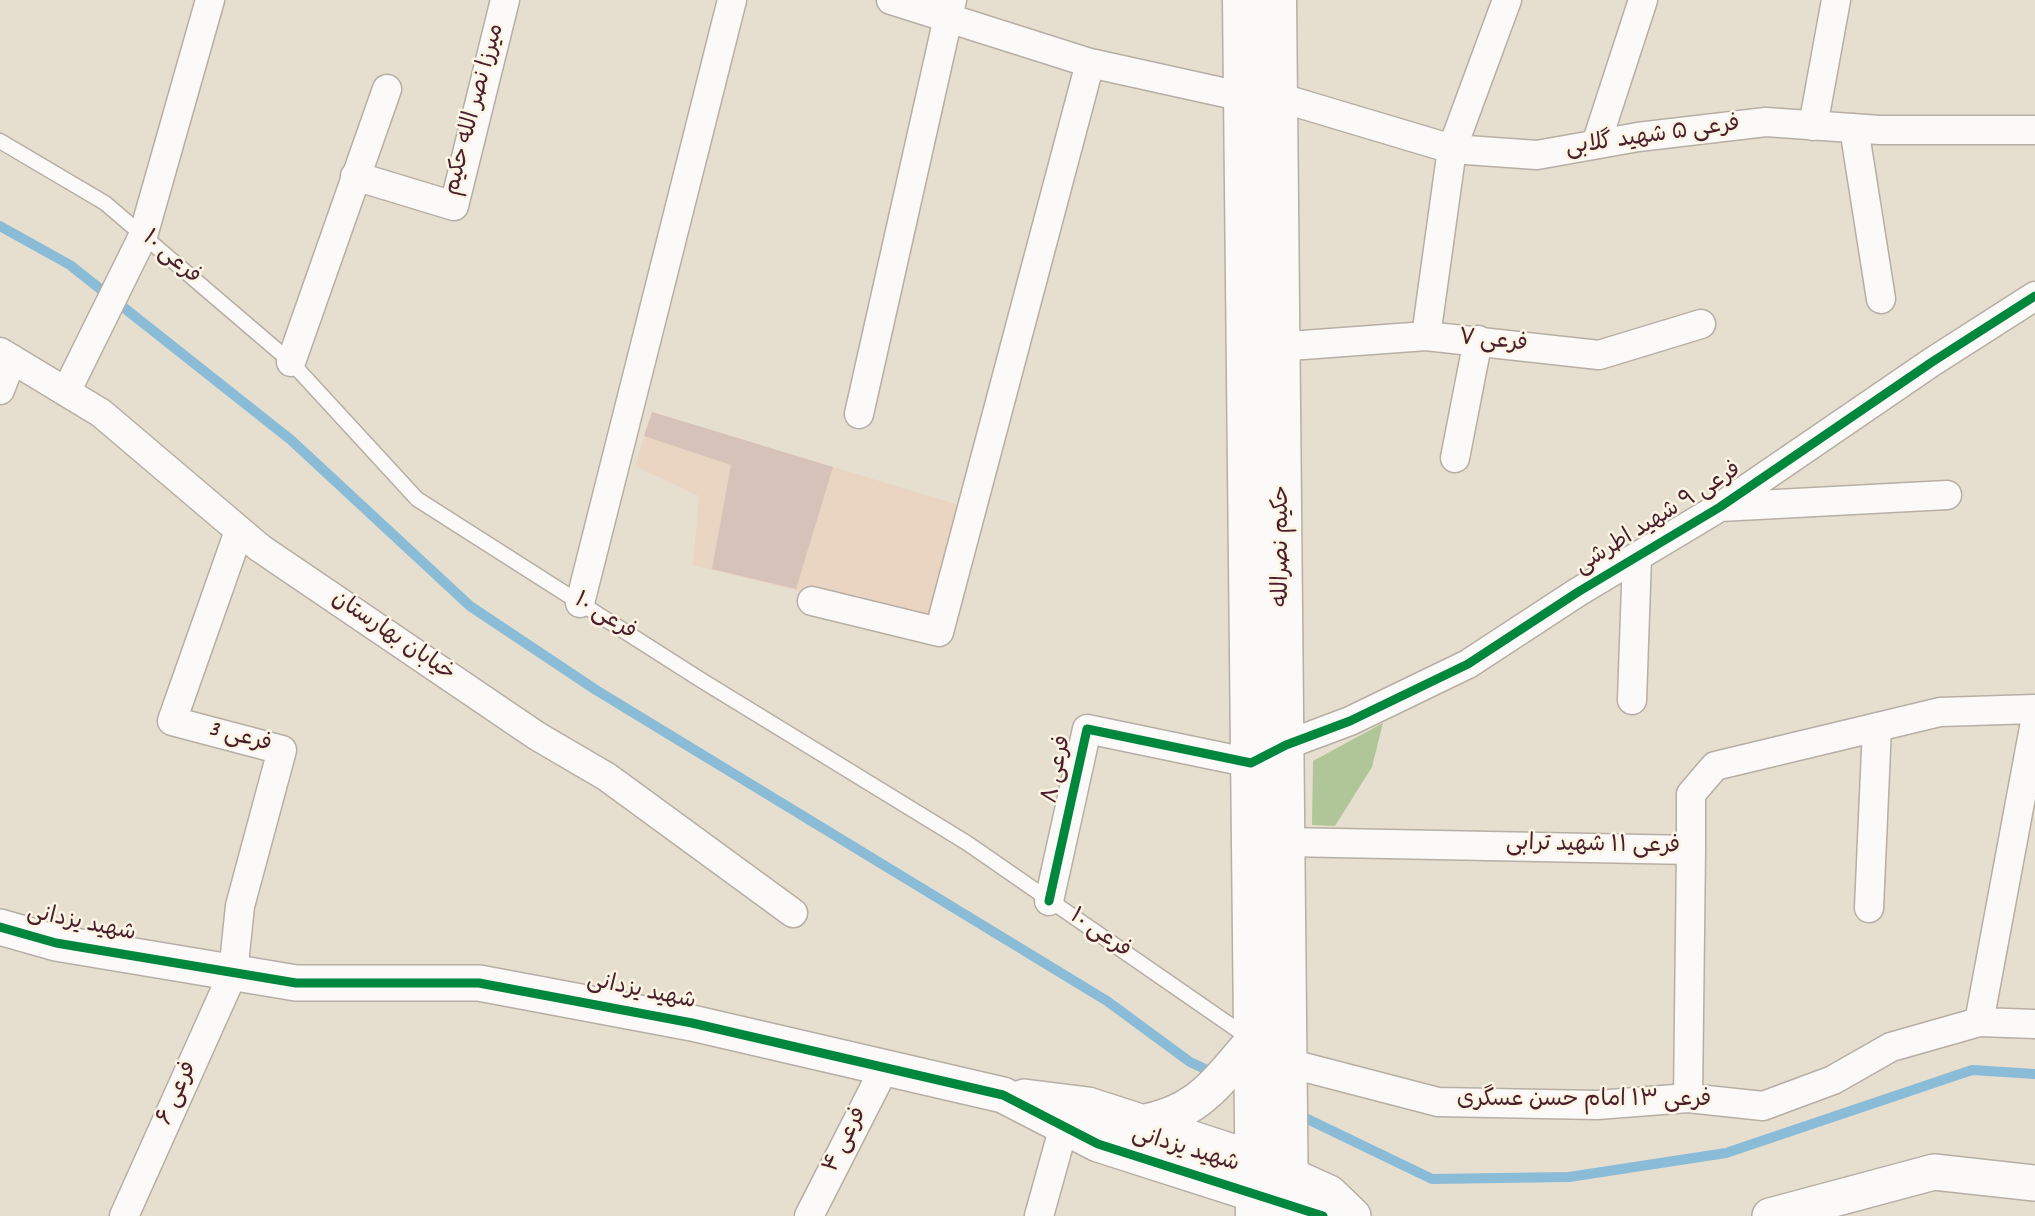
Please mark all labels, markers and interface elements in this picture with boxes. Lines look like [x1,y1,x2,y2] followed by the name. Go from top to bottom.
[440,21,512,199] street label: میرزا نصر الله حکیم
[1564,112,1742,164] street label: فرعی ۵ شهید گلابی
[135,226,205,292] street label: فرعی ۱۰
[1457,326,1529,360] street label: فرعی ۷
[1571,458,1747,582] street label: فرعی ۹ شهید اطرشی
[1270,485,1298,607] street label: حکیم نصرالله
[325,587,459,689] street label: خیابان بهارستان
[568,588,640,648] street label: فرعی ۱۰
[206,718,274,760] street label: فرعی 3
[1038,733,1080,807] street label: فرعی ۸
[1506,832,1680,862] street label: فرعی ۱۱ شهید ترابی
[24,900,138,950] street label: شهید یزدانی
[1063,904,1135,966] street label: فرعی ۱۰
[584,968,698,1018] street label: شهید یزدانی
[153,1058,205,1130] street label: فرعی ۶
[1457,1088,1711,1116] street label: فرعی ۱۳ امام حسن عسگری
[819,1104,875,1178] street label: فرعی ۴
[1128,1122,1242,1180] street label: شهید یزدانی

